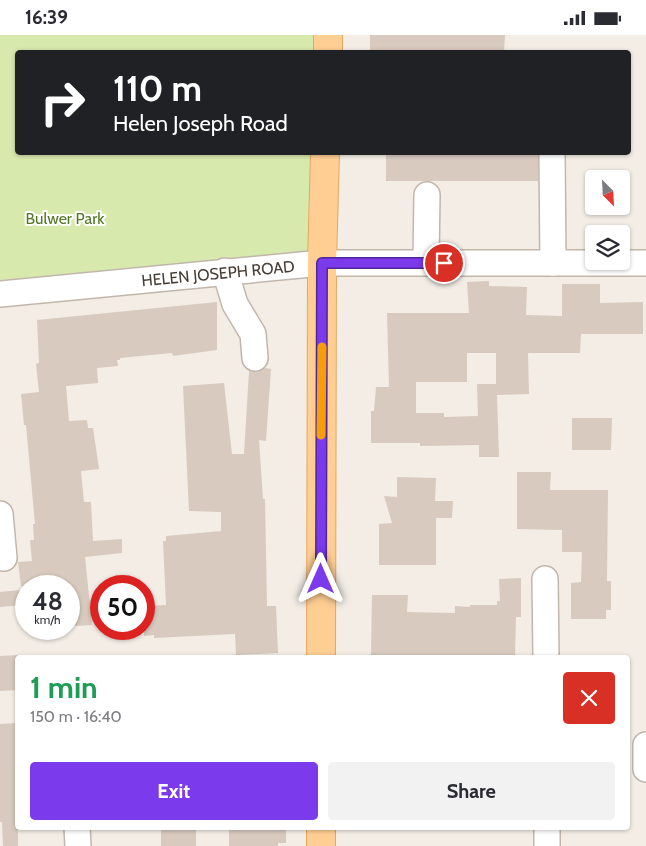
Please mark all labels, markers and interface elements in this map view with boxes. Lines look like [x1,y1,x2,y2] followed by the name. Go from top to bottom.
[25,6,68,29] text: 16:39
[113,67,202,110] text: 110 m
[30,70,95,135] icon: right
[113,110,288,137] text: Helen Joseph Road
[585,170,630,215] north arrow
[585,170,630,270] map controls
[26,209,105,228] park label: Bulwer Park
[585,225,630,270] button: layers
[423,242,465,284] pin
[430,249,458,277] icon: arrive
[140,256,296,290] street label: HELEN JOSEPH ROAD
[294,552,346,604] position arrow
[90,575,155,640] speed limit sign: 50
[32,586,63,616] text: 48
[34,612,61,627] text: km/h
[30,669,98,706] text: 1 min
[563,672,615,724] button: close
[30,707,122,726] text: 150 m · 16:40
[30,762,318,820] button: Exit
[328,762,615,820] button: Share

